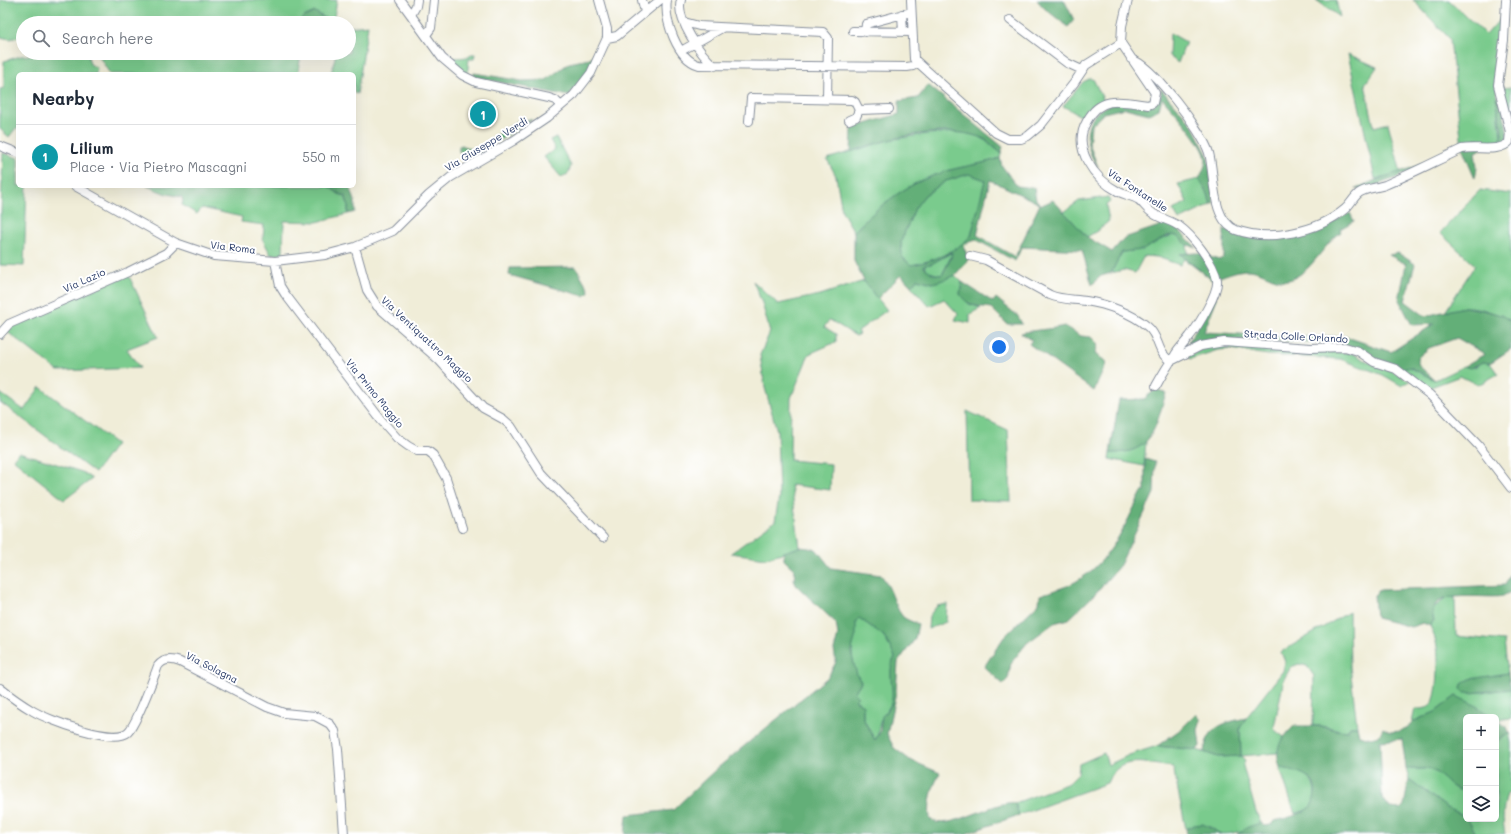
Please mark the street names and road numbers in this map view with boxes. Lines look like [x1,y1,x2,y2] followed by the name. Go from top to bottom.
[442,114,530,174] street label: Via Giuseppe Verdi
[1105,165,1171,215] street label: Via Fontanelle
[210,237,256,257] street label: Via Roma
[61,264,107,296] street label: Via Lazio
[378,293,476,385] street label: Via Ventiquattro Maggio
[1244,326,1348,346] street label: Strada Colle Orlando
[343,356,407,430] street label: Via Primo Maggio
[184,648,240,686] street label: Via Solagna

